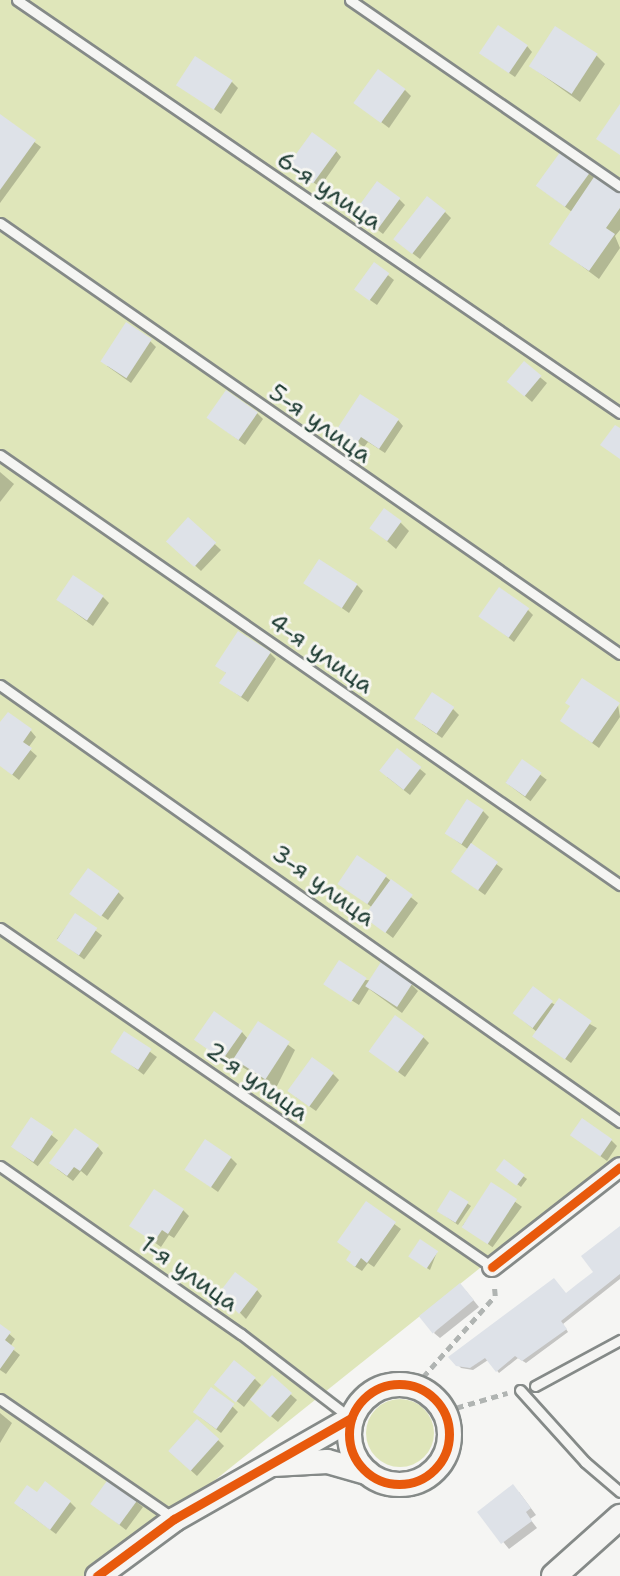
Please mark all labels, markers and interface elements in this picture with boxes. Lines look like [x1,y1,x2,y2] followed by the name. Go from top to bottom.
[271,145,387,237] street label: 6-я улица
[263,378,377,470] street label: 5-я улица
[263,608,379,700] street label: 4-я улица
[266,839,380,933] street label: 3-я улица
[200,1036,314,1128] street label: 2-я улица
[134,1230,244,1318] street label: 1-я улица

